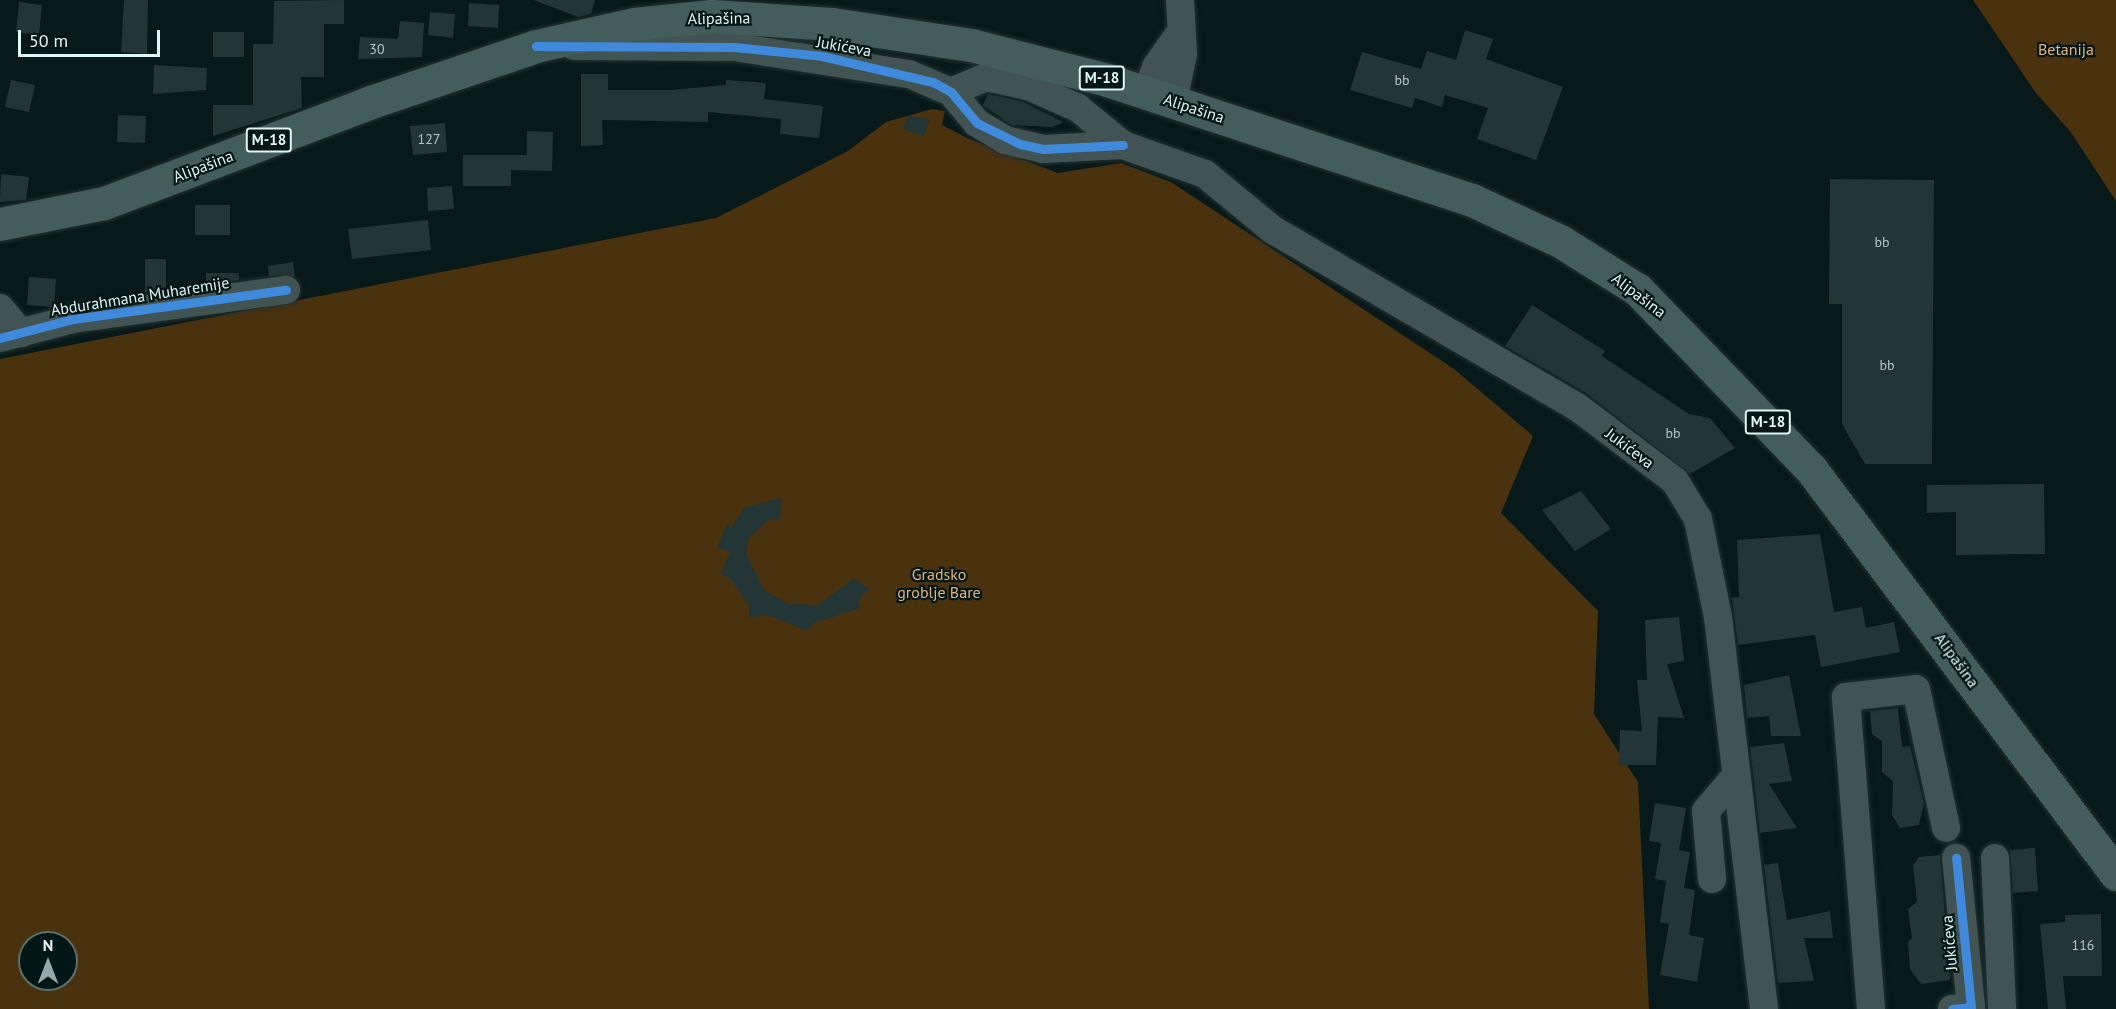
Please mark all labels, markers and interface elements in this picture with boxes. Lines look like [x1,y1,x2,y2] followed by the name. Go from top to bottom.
[688,8,750,28] street label: Alipašina
[21,18,164,56] scale bar
[29,29,68,52] text: 50 m
[815,32,873,60] street label: Jukićeva
[2038,39,2094,59] park label: Betanija
[369,41,385,57] house number: 30
[1078,66,1126,90] road number: M-18
[1394,72,1410,88] house number: bb
[1161,89,1227,127] street label: Alipašina
[245,128,293,152] road number: M-18
[418,131,440,147] house number: 127
[170,146,236,186] street label: Alipašina
[1874,234,1890,250] house number: bb
[1608,268,1670,322] street label: Alipašina
[49,272,231,320] street label: Abdurahmana Muharemije
[1879,357,1895,373] house number: bb
[1744,410,1792,434] road number: M-18
[1602,424,1658,472] street label: Jukićeva
[1665,425,1681,441] house number: bb
[897,564,981,602] park label: Gradsko groblje Bare
[1931,629,1983,691] street label: Alipašina
[1937,915,1961,971] street label: Jukićeva
[18,931,78,991] north arrow
[43,935,53,955] text: N
[2072,937,2094,953] house number: 116

